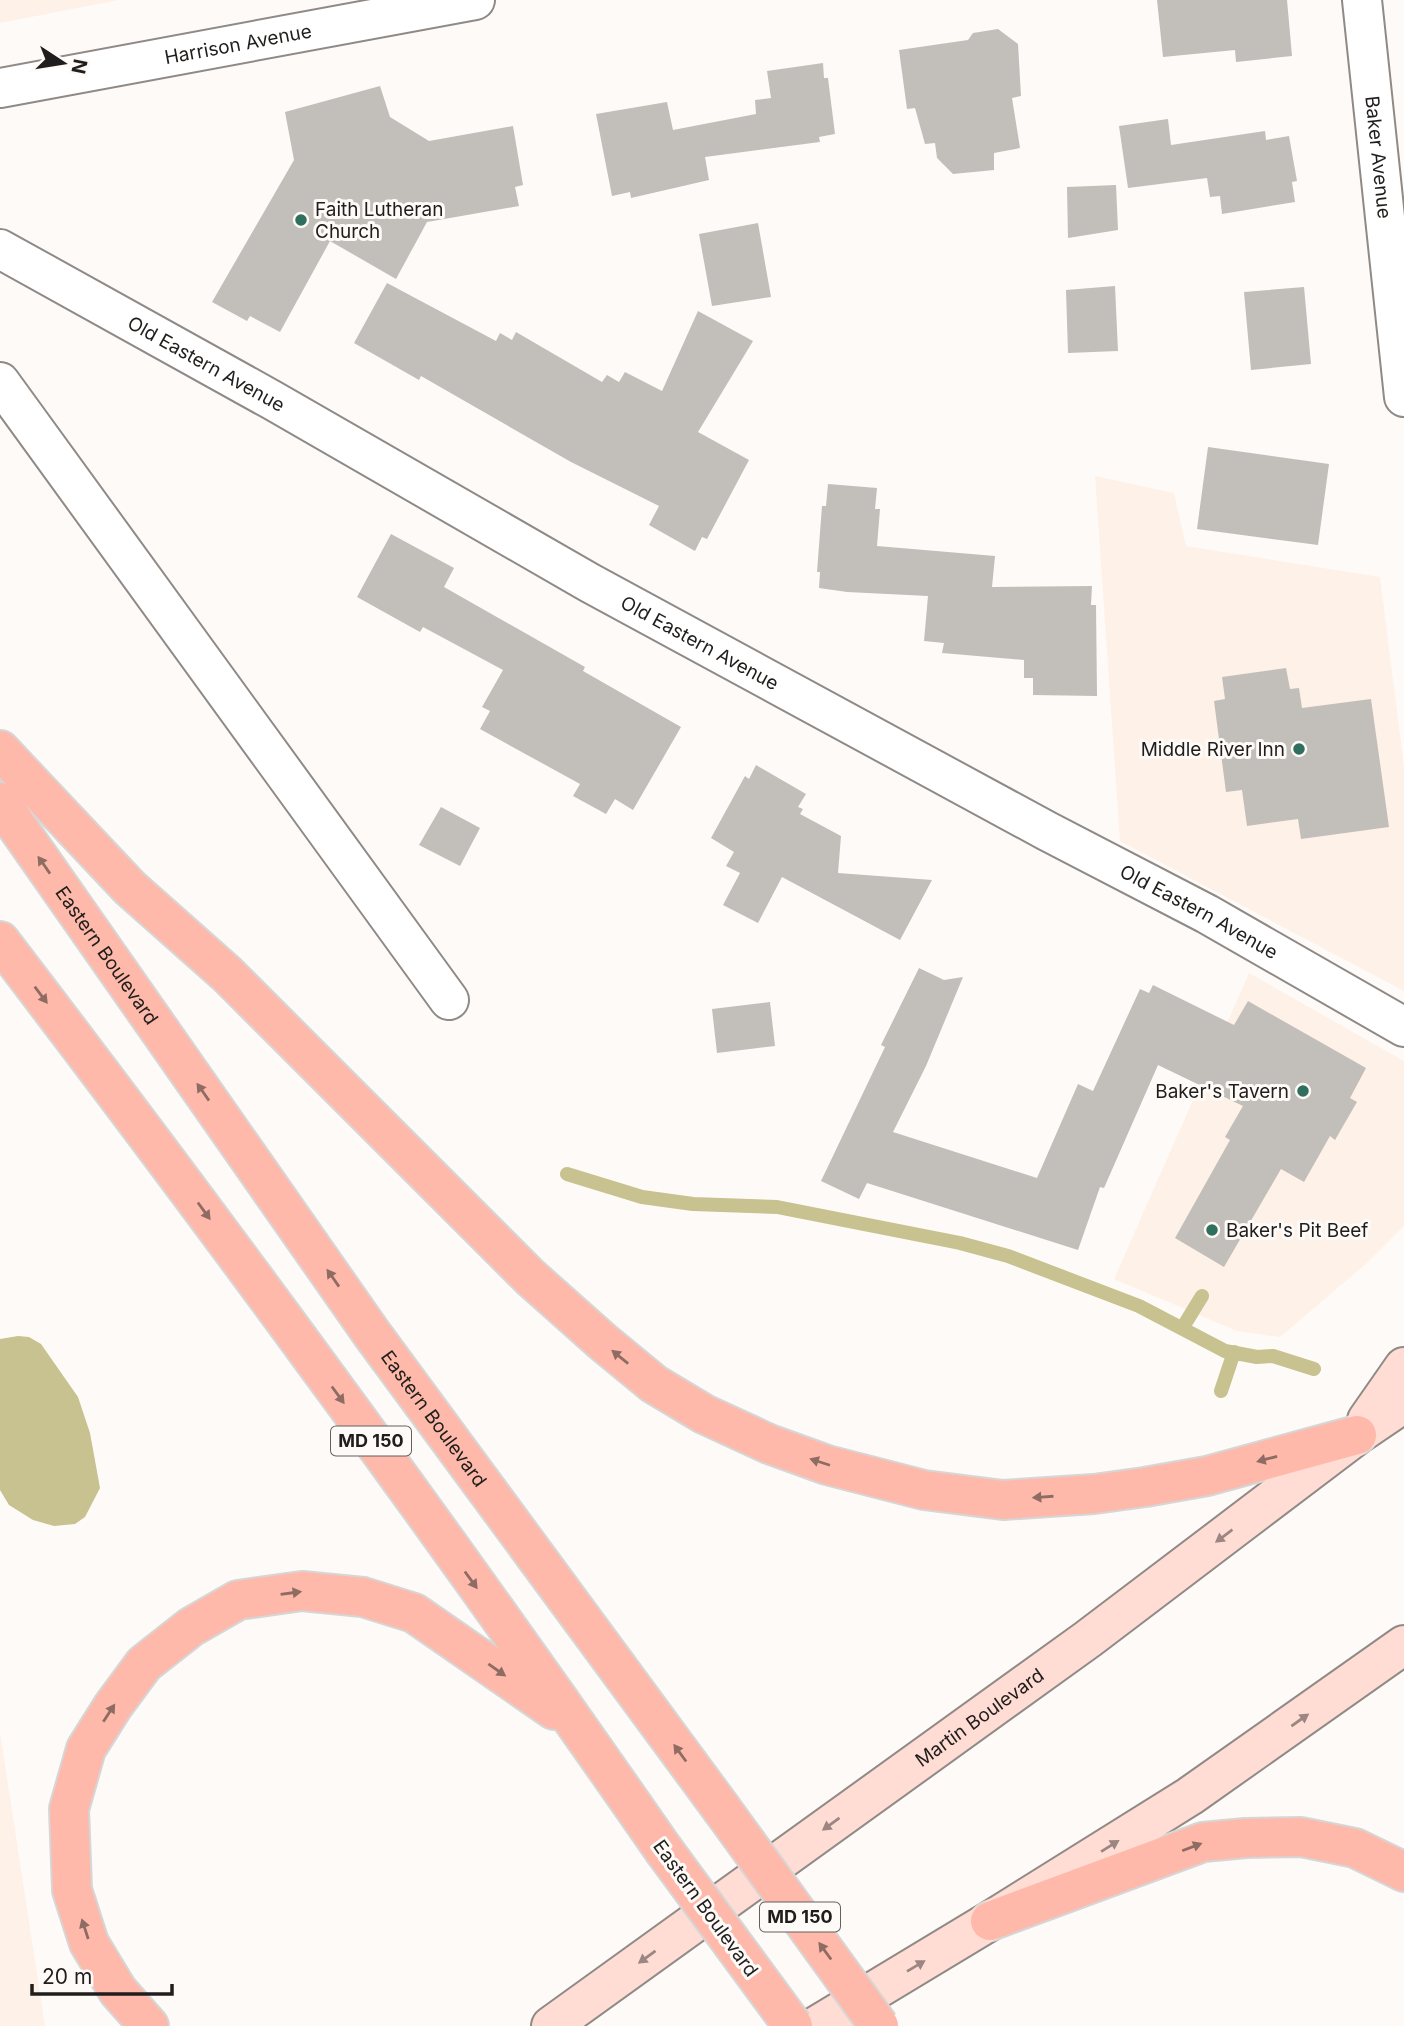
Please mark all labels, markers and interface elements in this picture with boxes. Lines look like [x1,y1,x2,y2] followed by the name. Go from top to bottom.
[163,20,313,69] street label: Harrison Avenue
[28,28,98,98] north arrow
[66,57,92,76] text: N
[1360,95,1396,220] street label: Baker Avenue
[315,198,443,243] place label: Faith Lutheran Church
[293,212,309,228] marker: Faith Lutheran Church
[123,311,289,417] street label: Old Eastern Avenue
[617,591,783,695] street label: Old Eastern Avenue
[1141,738,1285,761] place label: Middle River Inn
[1291,741,1307,757] marker: Middle River Inn
[37,856,51,874] one-way arrow
[1116,860,1282,964] street label: Old Eastern Avenue
[50,882,163,1029] street label: Eastern Boulevard
[34,986,49,1004] one-way arrow
[1155,1080,1289,1103] place label: Baker's Tavern
[196,1083,210,1101] one-way arrow
[1295,1083,1311,1099] marker: Baker's Tavern
[197,1202,211,1220] one-way arrow
[1226,1219,1368,1242] place label: Baker's Pit Beef
[1204,1222,1220,1238] marker: Baker's Pit Beef
[326,1269,340,1287] one-way arrow
[376,1346,491,1491] street label: Eastern Boulevard
[612,1349,630,1364] one-way arrow
[330,1386,344,1404] one-way arrow
[331,1426,411,1456] road number: MD 150
[1256,1455,1277,1465] one-way arrow
[810,1456,831,1467] one-way arrow
[1032,1492,1054,1503] one-way arrow
[1215,1528,1233,1542] one-way arrow
[464,1570,478,1589] one-way arrow
[280,1587,302,1598] one-way arrow
[488,1663,506,1677] one-way arrow
[911,1664,1048,1772] street label: Martin Boulevard
[102,1703,115,1723] one-way arrow
[1291,1713,1309,1727] one-way arrow
[673,1744,687,1762] one-way arrow
[822,1817,840,1831] one-way arrow
[648,1835,763,1981] street label: Eastern Boulevard
[1101,1840,1120,1853] one-way arrow
[1182,1841,1203,1852] one-way arrow
[760,1902,840,1931] road number: MD 150
[79,1919,89,1940] one-way arrow
[818,1942,832,1960] one-way arrow
[637,1950,656,1964] one-way arrow
[32,1952,172,1996] scale bar
[907,1959,926,1972] one-way arrow
[42,1964,92,1989] text: 20 m

